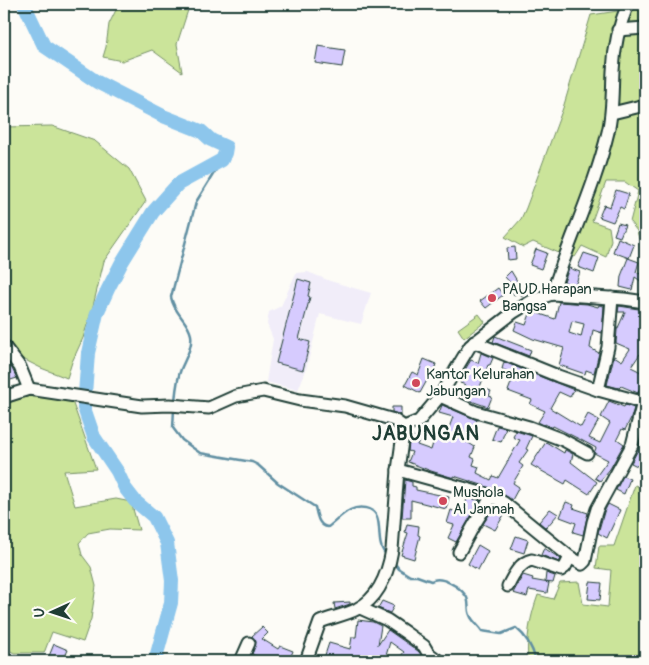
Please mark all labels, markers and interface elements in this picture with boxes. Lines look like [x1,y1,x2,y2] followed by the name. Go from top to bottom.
[502,280,592,316] place label: PAUD Harapan Bangsa
[486,292,498,304] marker: PAUD Harapan Bangsa
[426,365,535,401] place label: Kantor Kelurahan Jabungan
[410,377,422,389] marker: Kantor Kelurahan Jabungan
[372,421,480,446] district label: JABUNGAN
[453,483,514,519] place label: Mushola Al Jannah
[437,495,449,507] marker: Mushola Al Jannah
[28,588,78,638] north arrow
[31,608,48,618] text: U

